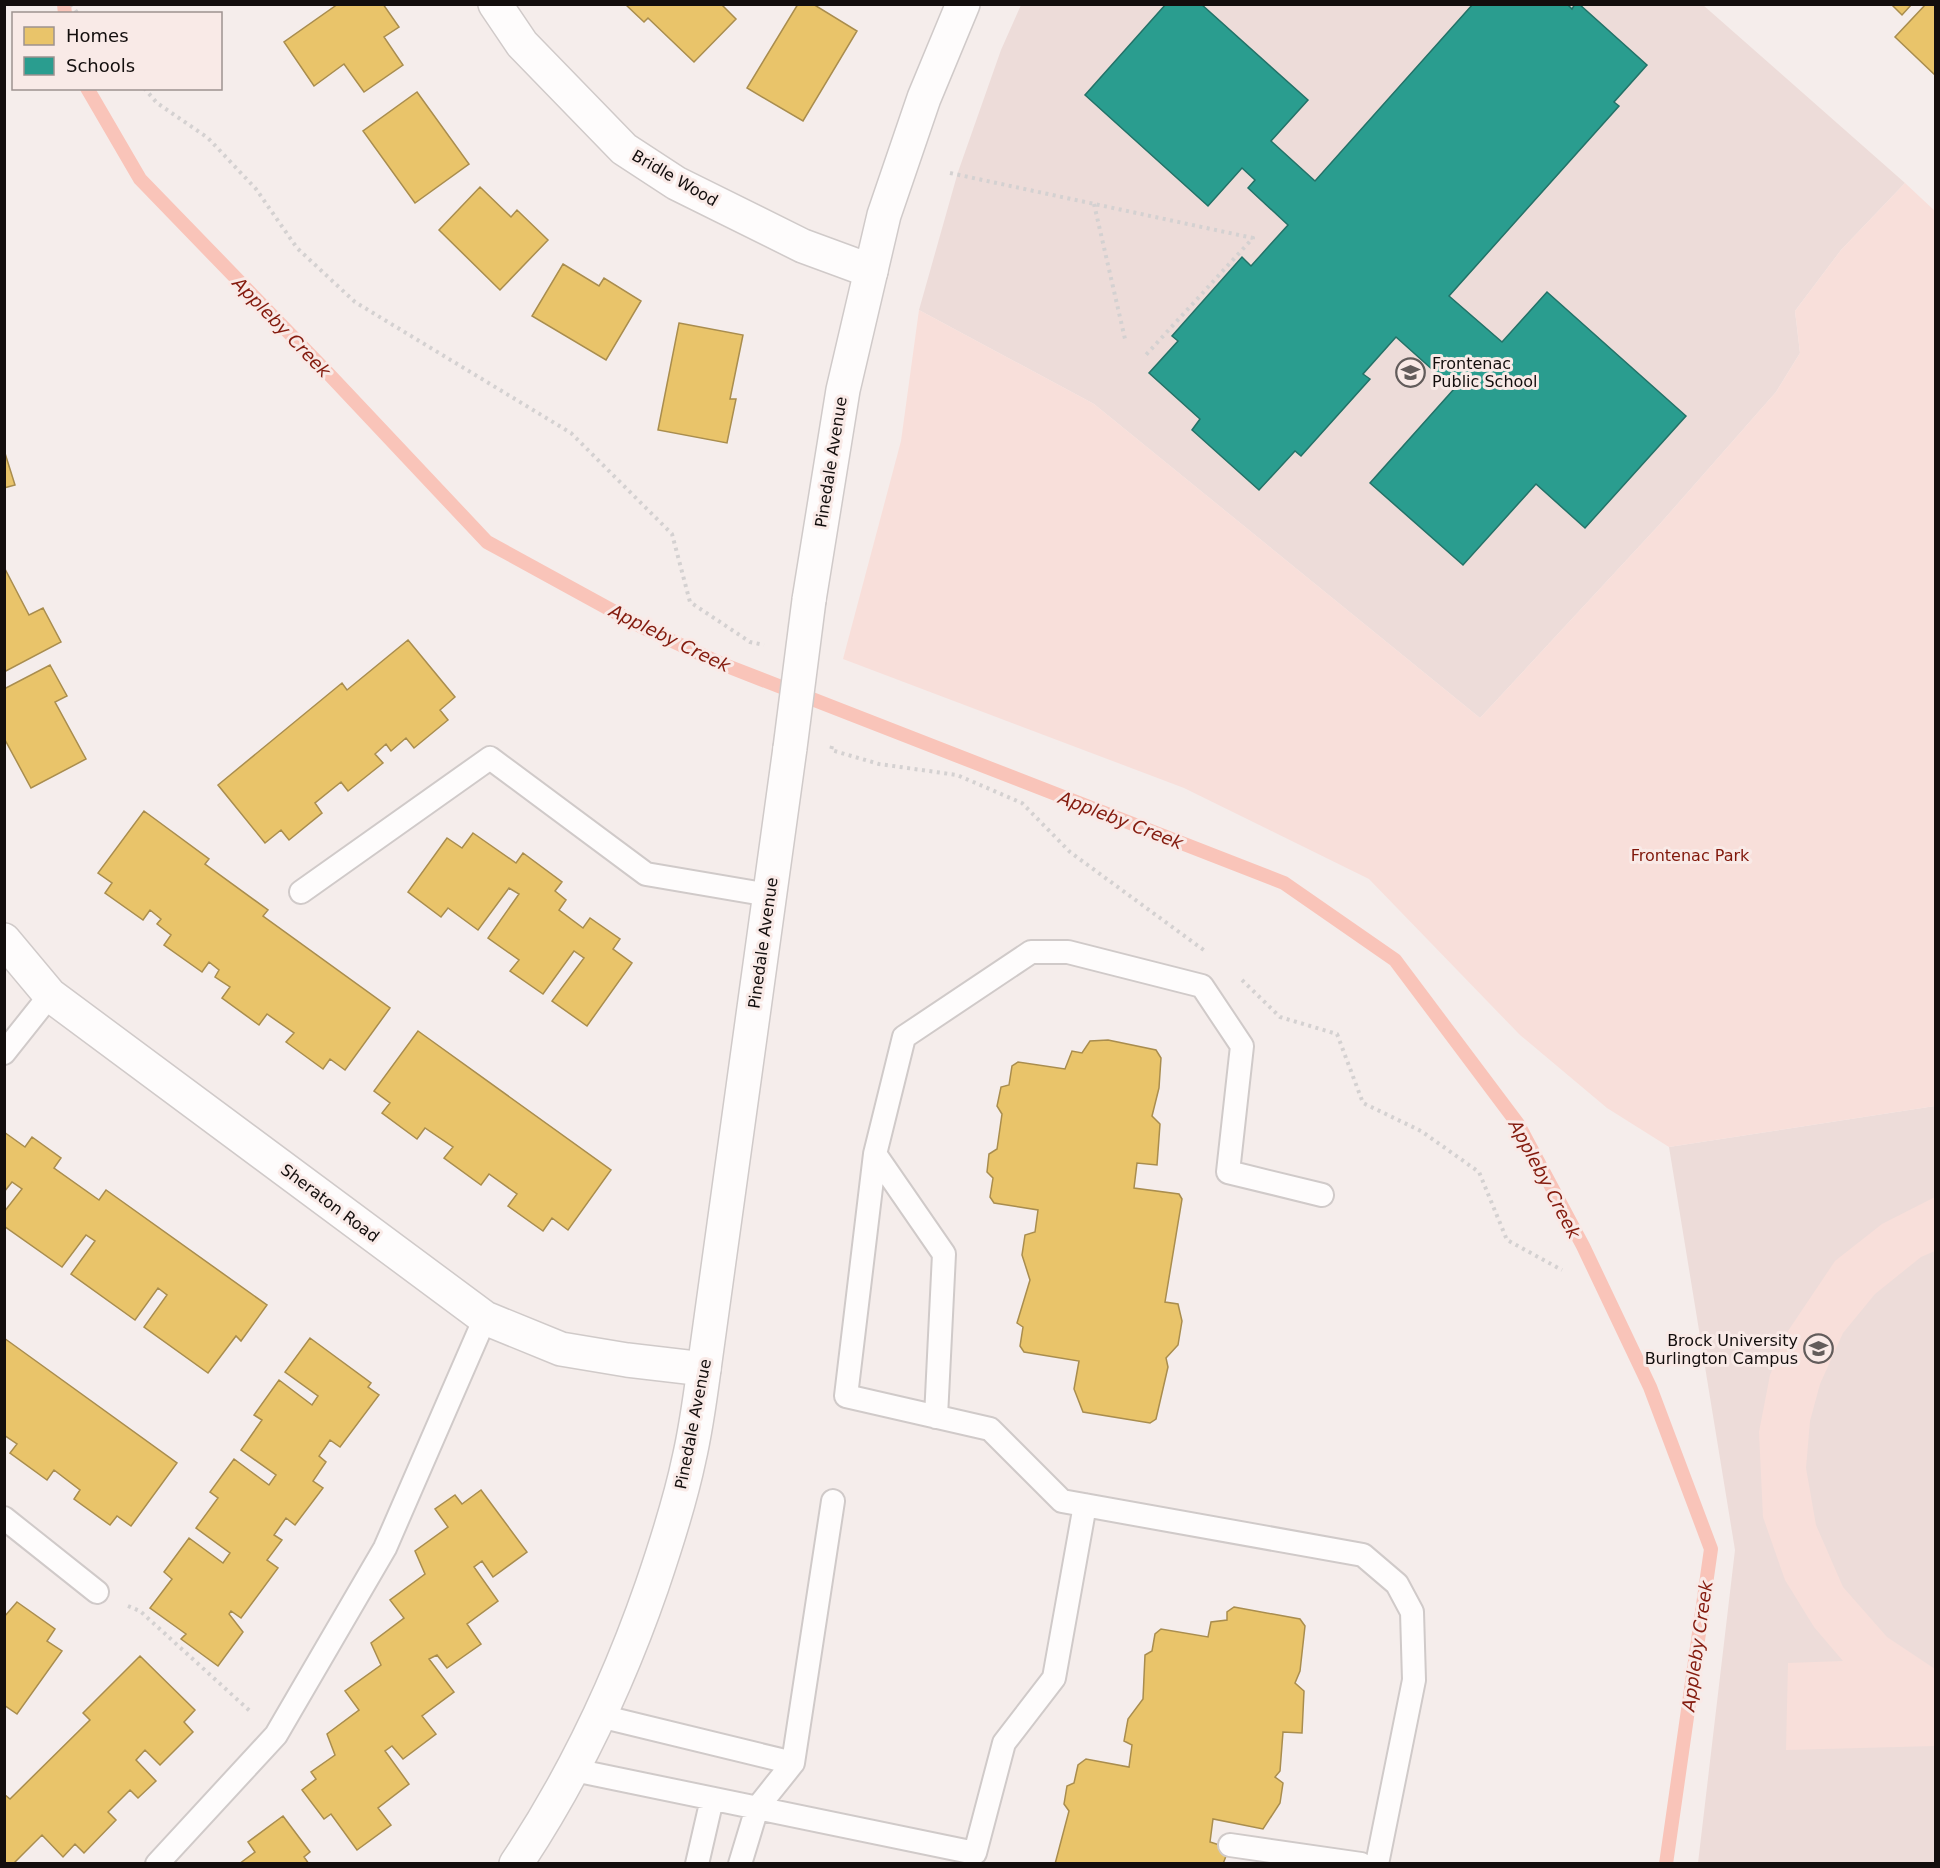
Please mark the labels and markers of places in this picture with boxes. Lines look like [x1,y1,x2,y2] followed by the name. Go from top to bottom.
[1432,354,1538,391] place label: Frontenac Public School
[1395,356,1427,388] school or university icon: Frontenac Public School
[1645,1331,1798,1368] place label: Brock University Burlington Campus
[1803,1333,1835,1365] school or university icon: Brock University Burlington Campus

